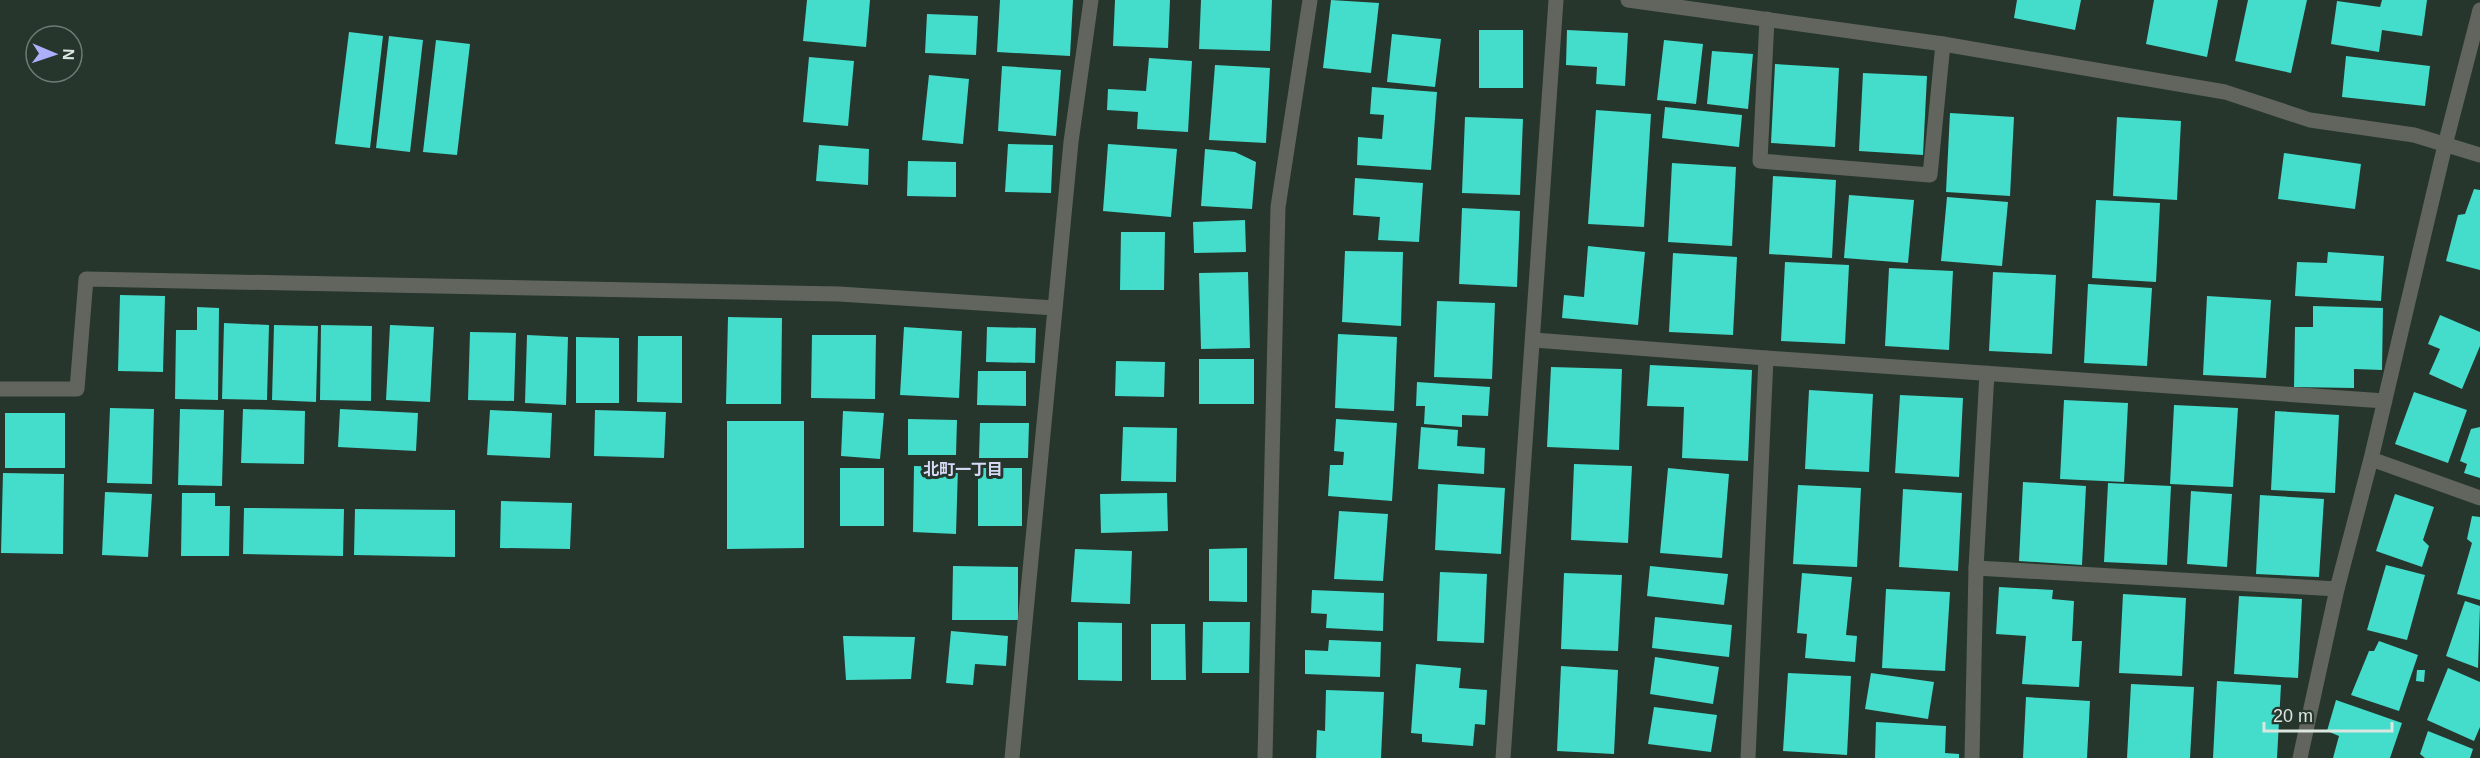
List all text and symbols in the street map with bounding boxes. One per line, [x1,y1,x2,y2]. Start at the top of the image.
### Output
north arrow [24,24,84,84]
text: N [60,48,77,61]
district label: 北町一丁目 [923,461,1003,478]
scale bar [2264,695,2392,733]
text: 20 m [2273,706,2313,726]

